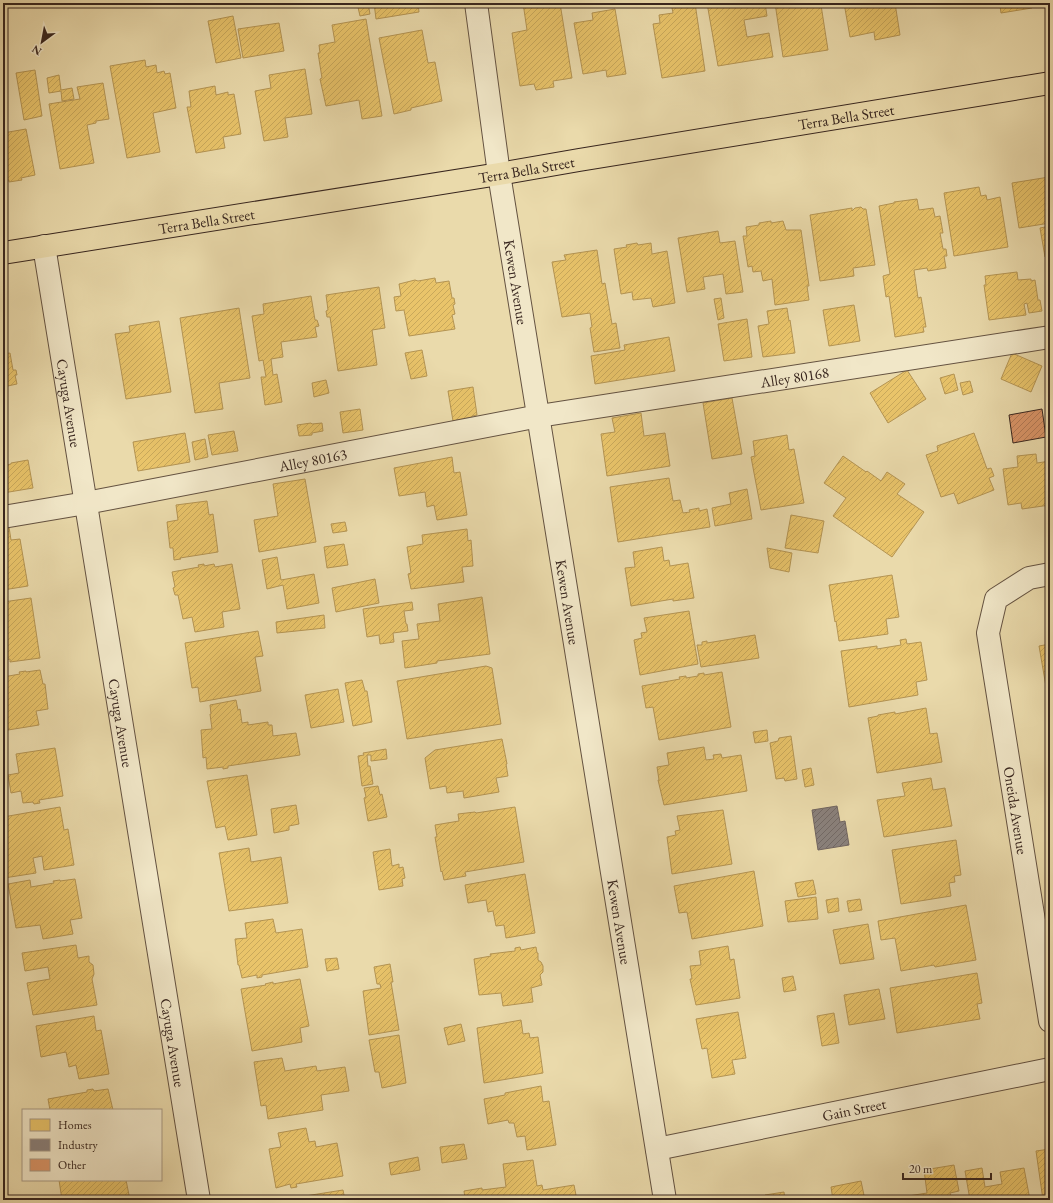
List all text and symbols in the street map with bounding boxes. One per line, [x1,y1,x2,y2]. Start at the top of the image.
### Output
north arrow [22,22,62,62]
text: N [29,42,44,59]
street label: Terra Bella Street [796,99,896,134]
street label: Terra Bella Street [477,151,576,187]
street label: Terra Bella Street [157,204,256,238]
street label: Kewen Avenue [500,238,533,326]
street label: Cayuga Avenue [53,357,86,449]
street label: Alley 80168 [758,362,830,391]
street label: Alley 80163 [276,444,348,475]
street label: Kewen Avenue [552,558,584,646]
street label: Cayuga Avenue [105,677,138,769]
street label: Oneida Avenue [1000,765,1033,856]
street label: Kewen Avenue [604,878,636,966]
street label: Cayuga Avenue [157,997,190,1088]
street label: Gain Street [820,1093,888,1125]
legend [22,1109,162,1181]
text: Homes [58,1117,92,1133]
text: Industry [58,1137,98,1153]
scale bar [903,1155,991,1181]
text: Other [58,1157,86,1173]
text: 20 m [909,1161,933,1177]

